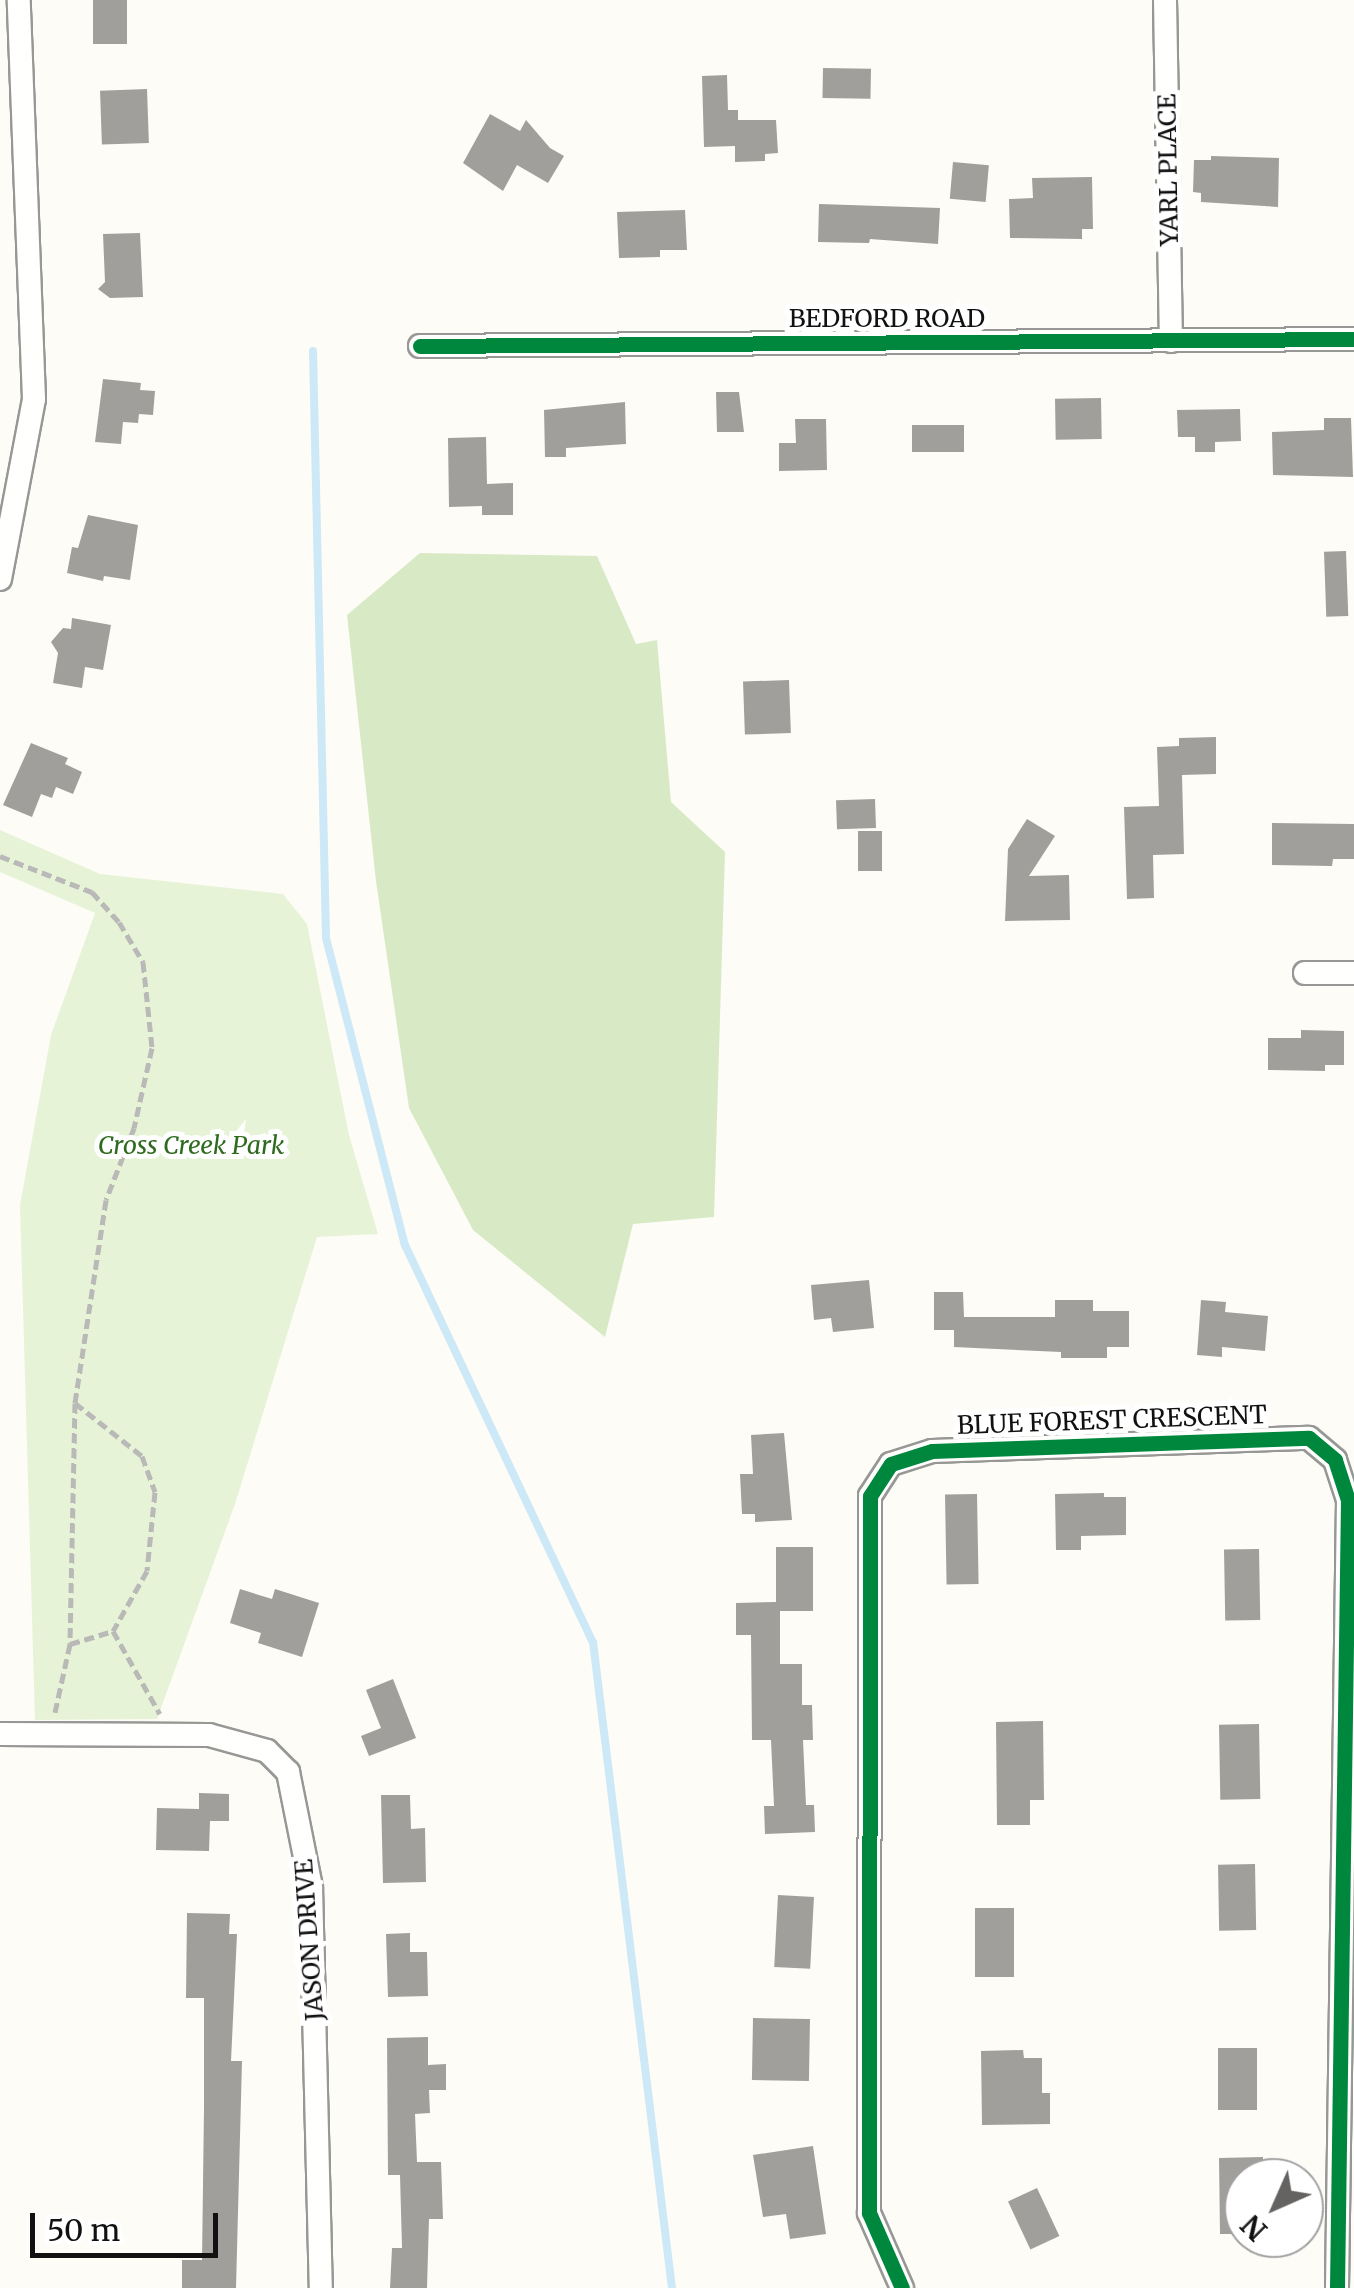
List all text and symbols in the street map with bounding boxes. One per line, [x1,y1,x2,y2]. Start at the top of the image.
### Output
street label: YARL PLACE [1152,94,1184,246]
street label: BEDFORD ROAD [789,303,985,333]
park label: Cross Creek Park [98,1130,284,1160]
street label: BLUE FOREST CRESCENT [957,1400,1267,1440]
street label: JASON DRIVE [288,1858,330,2022]
north arrow [1224,2158,1324,2258]
scale bar [35,2193,222,2255]
text: N [1234,2207,1275,2248]
text: 50 m [47,2211,120,2249]

